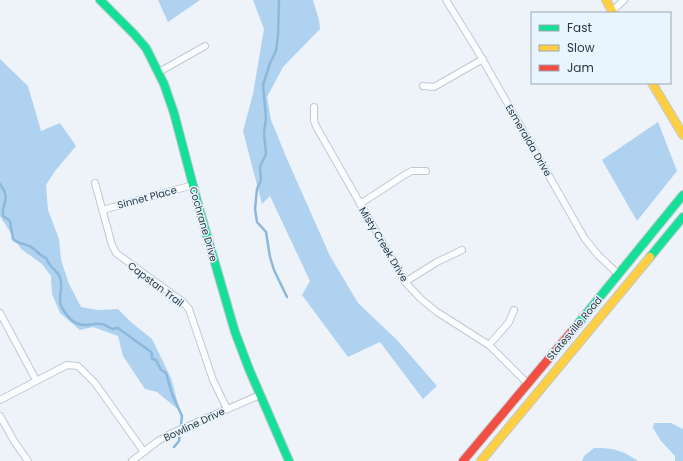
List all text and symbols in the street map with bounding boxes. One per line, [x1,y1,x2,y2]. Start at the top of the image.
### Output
legend [531,12,671,84]
text: Fast [567,19,592,36]
text: Slow [567,39,595,56]
text: Jam [567,59,594,76]
street label: Esmeralda Drive [502,101,555,179]
street label: Sinnet Place [116,182,178,213]
street label: Cochrane Drive [186,185,221,263]
street label: Misty Creek Drive [355,204,412,285]
street label: Capstan Trail [125,258,187,310]
street label: Statesville Road [543,293,606,363]
street label: Bowline Drive [161,404,227,445]

